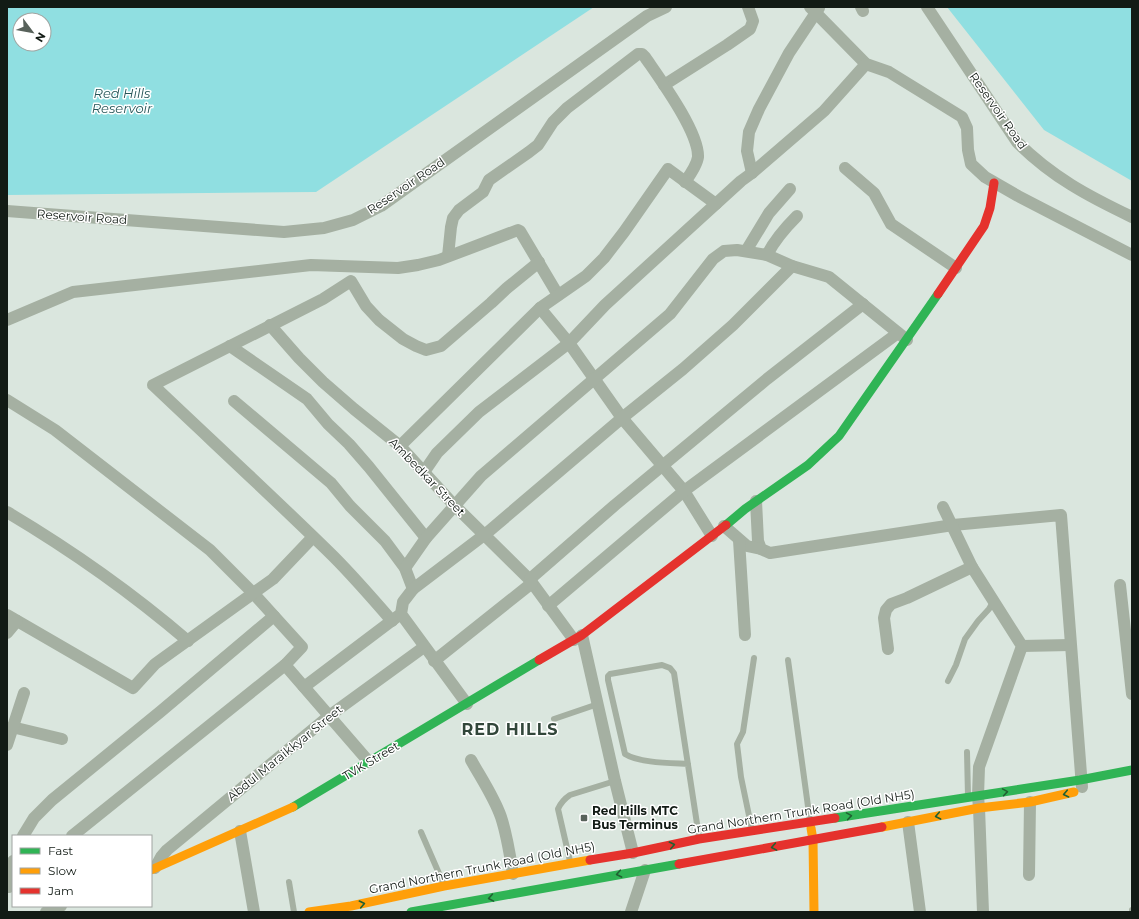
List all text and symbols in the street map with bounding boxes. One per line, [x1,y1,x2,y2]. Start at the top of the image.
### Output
north arrow [12,12,52,52]
text: N [32,30,49,45]
street label: Reservoir Road [966,69,1030,152]
water label: Red Hills Reservoir [92,85,153,116]
street label: Reservoir Road [364,154,447,217]
street label: Reservoir Road [36,206,128,227]
street label: Ambedkar Street [386,434,469,519]
street label: Abdul Maraikkyar Street [224,701,346,804]
district label: RED HILLS [462,720,558,739]
street label: TVK Street [340,738,402,783]
street label: Grand Northern Trunk Road (Old NH5) [686,786,916,837]
one-way arrow [1002,788,1008,797]
one-way arrow [1063,790,1069,798]
place label: Red Hills MTC Bus Terminus [592,803,678,832]
one-way arrow [935,811,941,820]
one-way arrow [846,812,852,821]
marker: Red Hills MTC Bus Terminus [579,813,589,823]
legend [12,835,152,907]
street label: Grand Northern Trunk Road (Old NH5) [368,838,596,897]
one-way arrow [668,841,675,849]
one-way arrow [771,842,777,851]
text: Fast [48,843,73,858]
text: Slow [48,863,77,878]
one-way arrow [615,869,622,878]
text: Jam [47,883,74,898]
one-way arrow [488,893,494,901]
one-way arrow [358,900,365,908]

